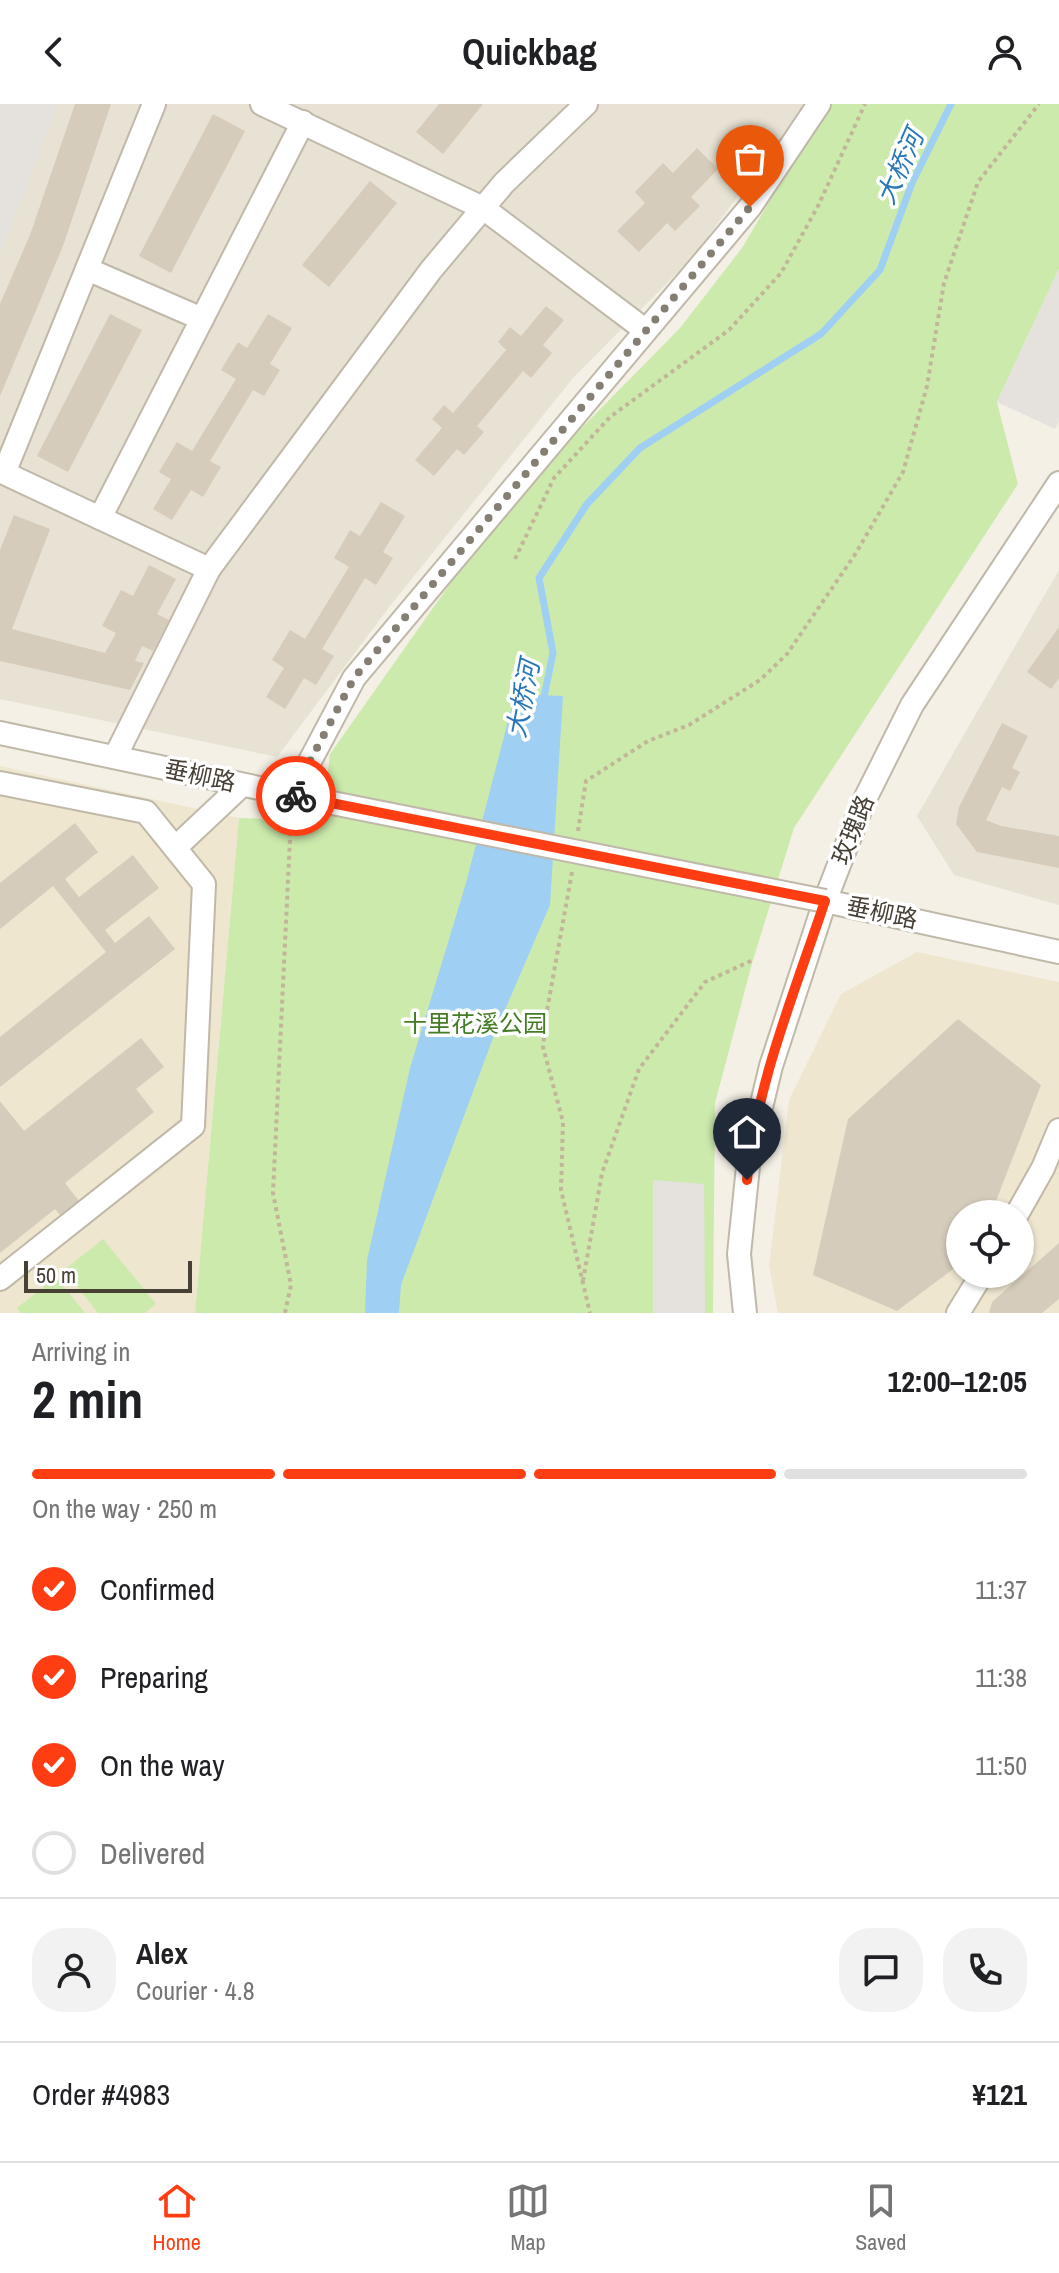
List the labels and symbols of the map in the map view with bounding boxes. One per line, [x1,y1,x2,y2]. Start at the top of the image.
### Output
water label: 大桥河 [868,119,933,210]
pin [716,125,784,207]
water label: 大桥河 [498,652,548,741]
street label: 垂柳路 [162,752,239,798]
courier [256,756,336,836]
street label: 玫瑰路 [824,790,880,869]
street label: 垂柳路 [844,889,921,935]
park label: 十里花溪公园 [403,1007,547,1039]
pin [713,1098,781,1180]
scale bar [24,1257,192,1293]

